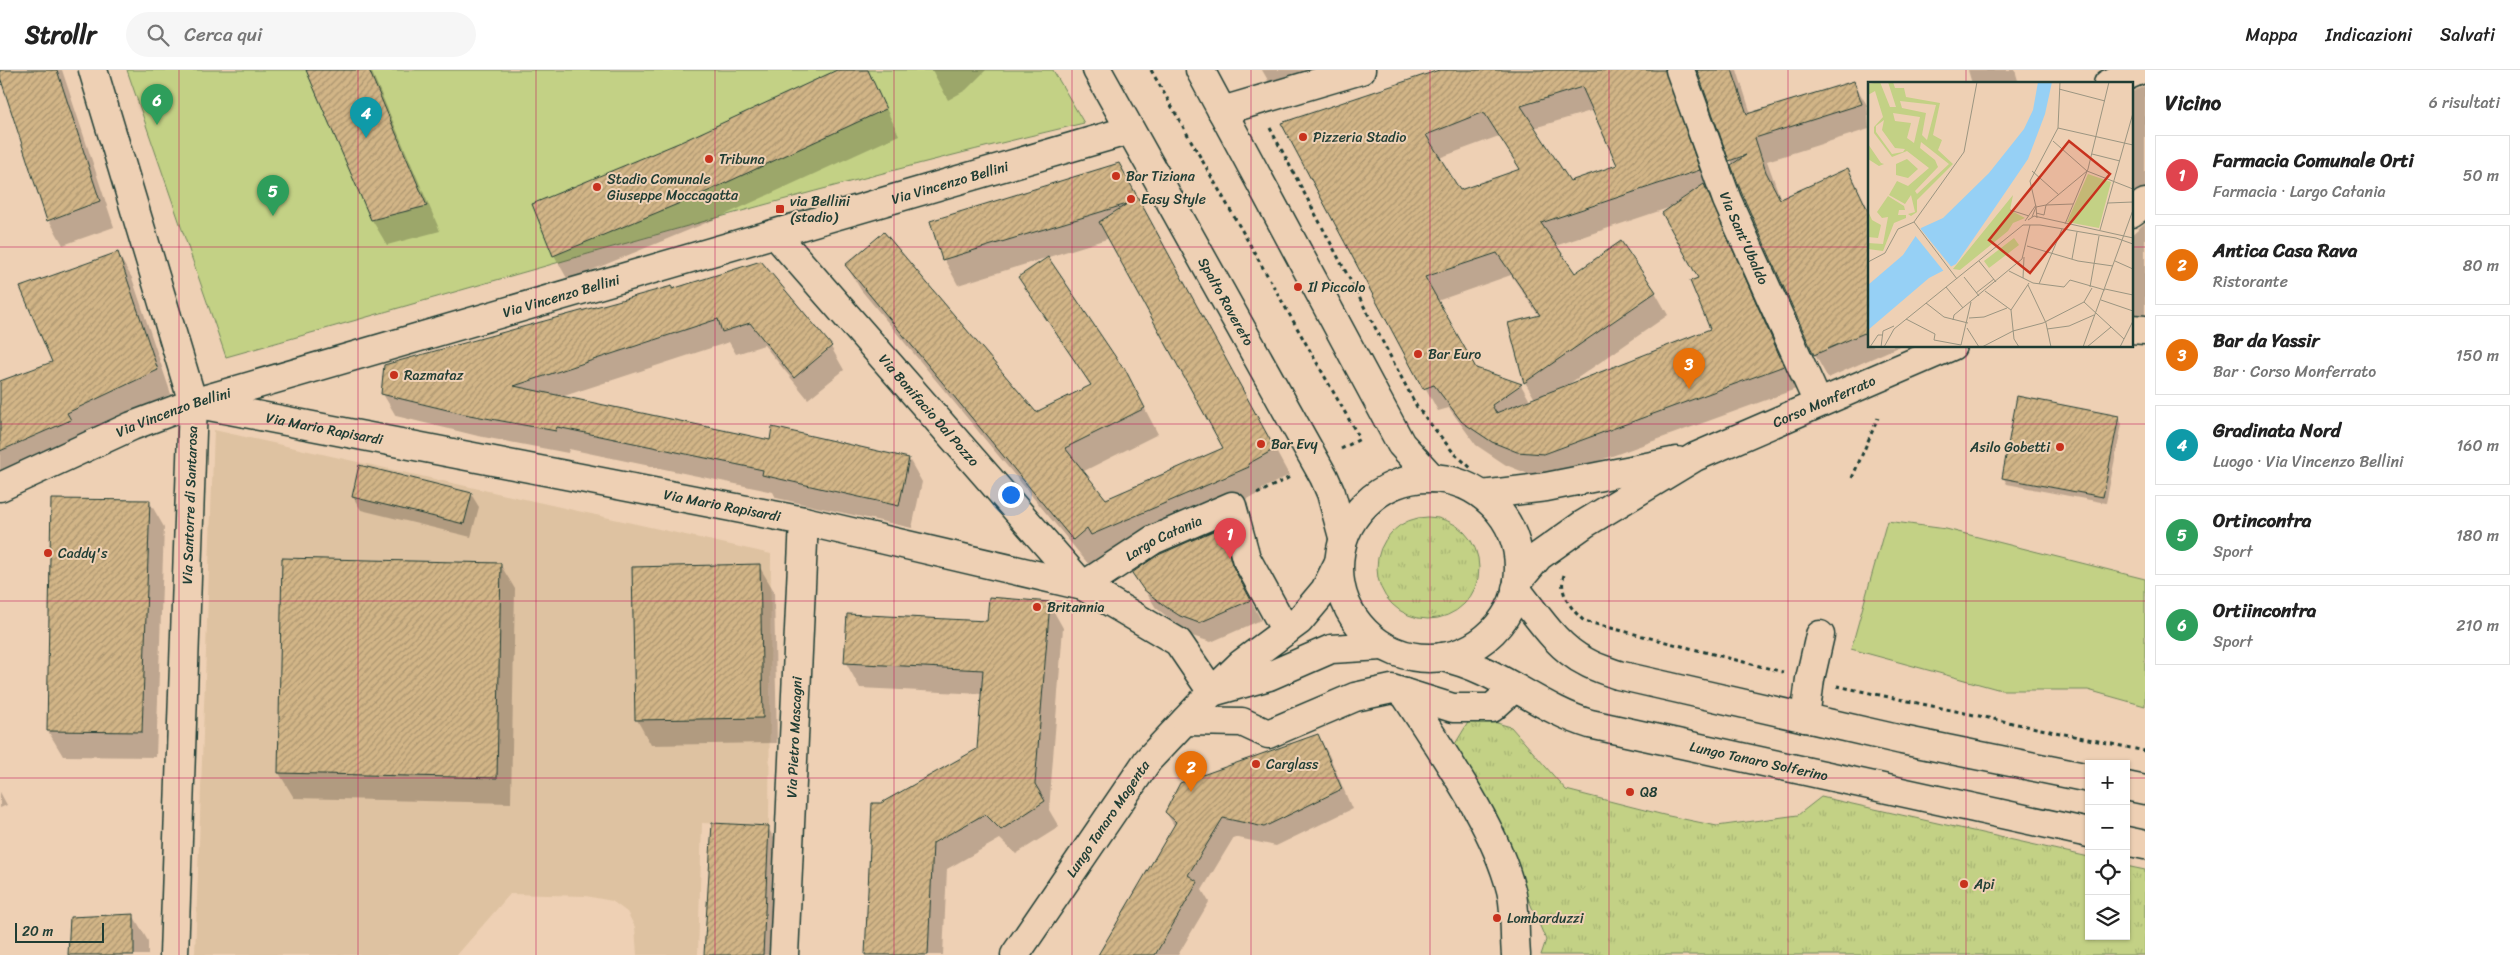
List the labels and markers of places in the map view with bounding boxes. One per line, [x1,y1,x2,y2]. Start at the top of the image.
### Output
pin: 6 [141,84,173,125]
pin: 4 [350,97,382,138]
place label: Pizzeria Stadio [1313,125,1406,150]
marker: Pizzeria Stadio [1297,131,1309,143]
place label: Tribuna [719,147,765,172]
marker: Tribuna [703,153,715,165]
place label: Bar Tiziana [1126,164,1196,189]
place label: Stadio Comunale Giuseppe Moccagatta [607,167,739,208]
marker: Bar Tiziana [1110,170,1122,182]
pin: 5 [257,175,289,216]
marker: Stadio Comunale Giuseppe Moccagatta [591,181,603,193]
place label: Easy Style [1141,187,1206,212]
place label: via Bellini (stadio) [790,189,851,230]
marker: Easy Style [1125,193,1137,205]
marker: via Bellini (stadio) [774,203,786,215]
place label: Il Piccolo [1307,275,1366,300]
marker: Il Piccolo [1292,281,1304,293]
place label: Bar Euro [1428,342,1481,367]
marker: Bar Euro [1412,348,1424,360]
pin: 3 [1673,348,1705,389]
place label: Razmataz [404,363,464,388]
marker: Razmataz [388,369,400,381]
place label: Bar Evy [1271,432,1319,457]
place label: Asilo Gobetti [1969,435,2051,460]
marker: Bar Evy [1255,438,1267,450]
marker: Asilo Gobetti [2054,441,2066,453]
pin: 1 [1214,518,1246,559]
place label: Caddy's [58,541,108,566]
marker: Caddy's [42,547,54,559]
place label: Britannia [1047,595,1105,620]
marker: Britannia [1031,601,1043,613]
pin: 2 [1175,751,1207,792]
place label: Carglass [1266,752,1319,777]
marker: Carglass [1250,758,1262,770]
place label: Q8 [1640,780,1658,805]
marker: Q8 [1624,786,1636,798]
place label: Api [1973,872,1996,897]
marker: Api [1958,878,1970,890]
place label: Lombarduzzi [1507,906,1585,931]
marker: Lombarduzzi [1491,912,1503,924]

